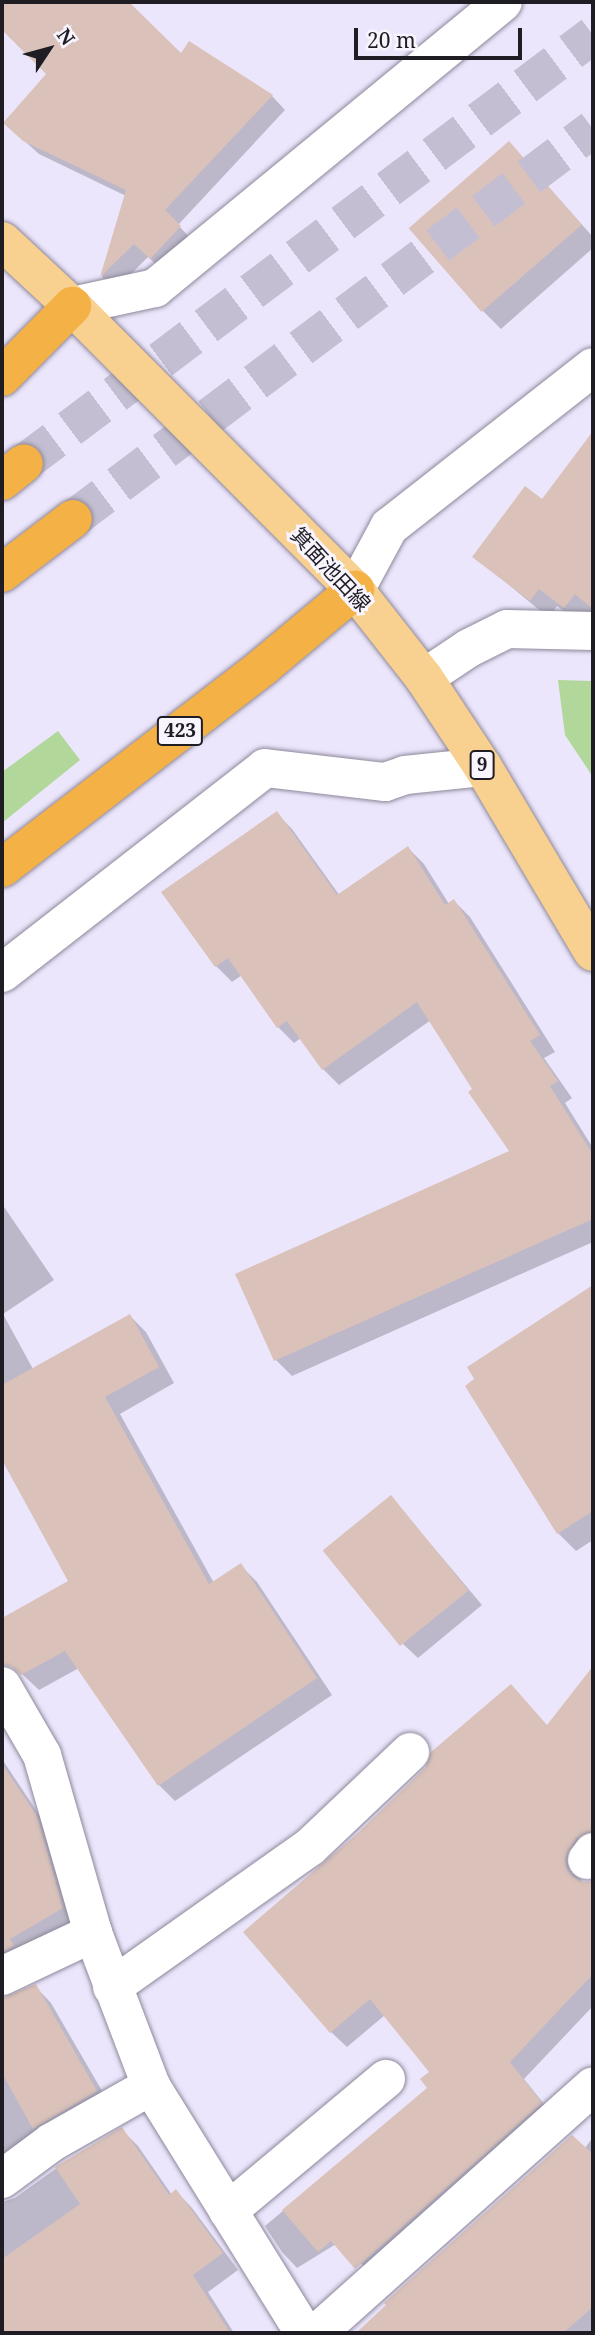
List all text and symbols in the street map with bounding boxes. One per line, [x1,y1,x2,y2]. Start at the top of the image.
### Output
north arrow [14,14,84,84]
scale bar [357,14,525,58]
text: N [51,23,81,50]
text: 20 m [367,26,416,54]
street label: 箕面池田線 [286,522,376,616]
road number: 423 [156,716,204,746]
road number: 9 [468,750,496,780]

